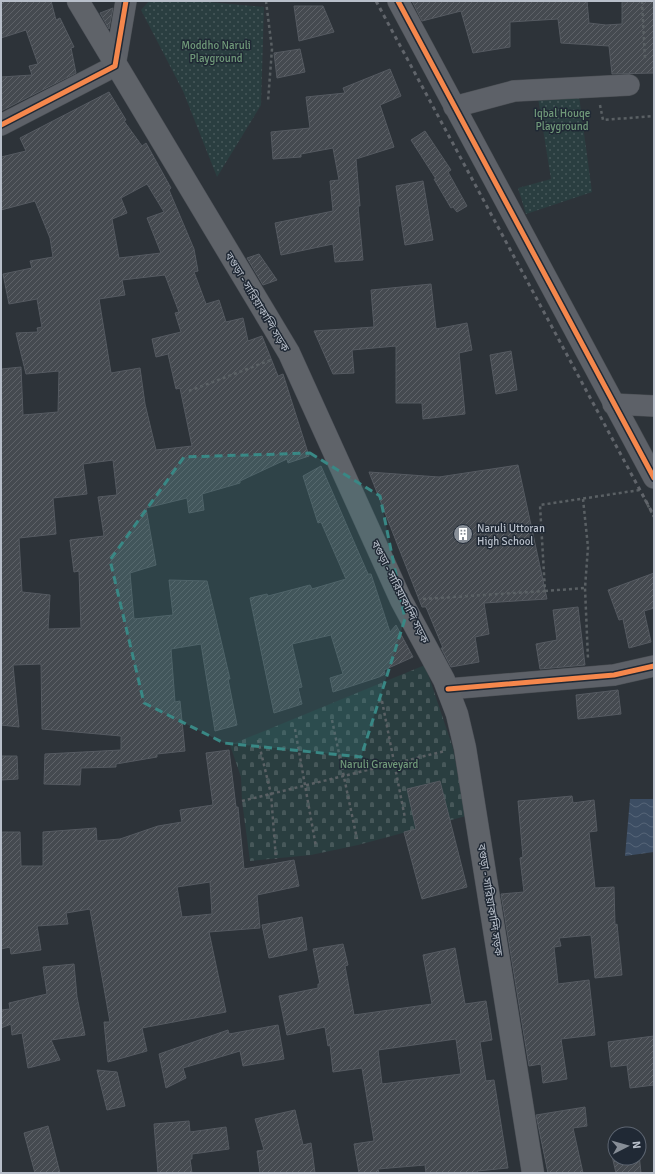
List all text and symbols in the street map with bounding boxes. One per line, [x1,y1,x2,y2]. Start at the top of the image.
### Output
park label: Moddho Naruli Playground [181,39,251,65]
park label: Iqbal Houqe Playground [534,107,590,133]
street label: বগুড়া - সারিয়াকান্দি সড়ক [222,249,292,354]
place label: Naruli Uttoran High School [477,522,545,548]
building icon: Naruli Uttoran High School [452,523,474,545]
street label: বগুড়া - সারিয়াকান্দি সড়ক [368,538,432,646]
park label: Naruli Graveyard [340,758,419,771]
street label: বগুড়া - সারিয়াকান্দি সড়ক [475,842,505,957]
north arrow [607,1126,647,1166]
text: N [630,1141,643,1149]

